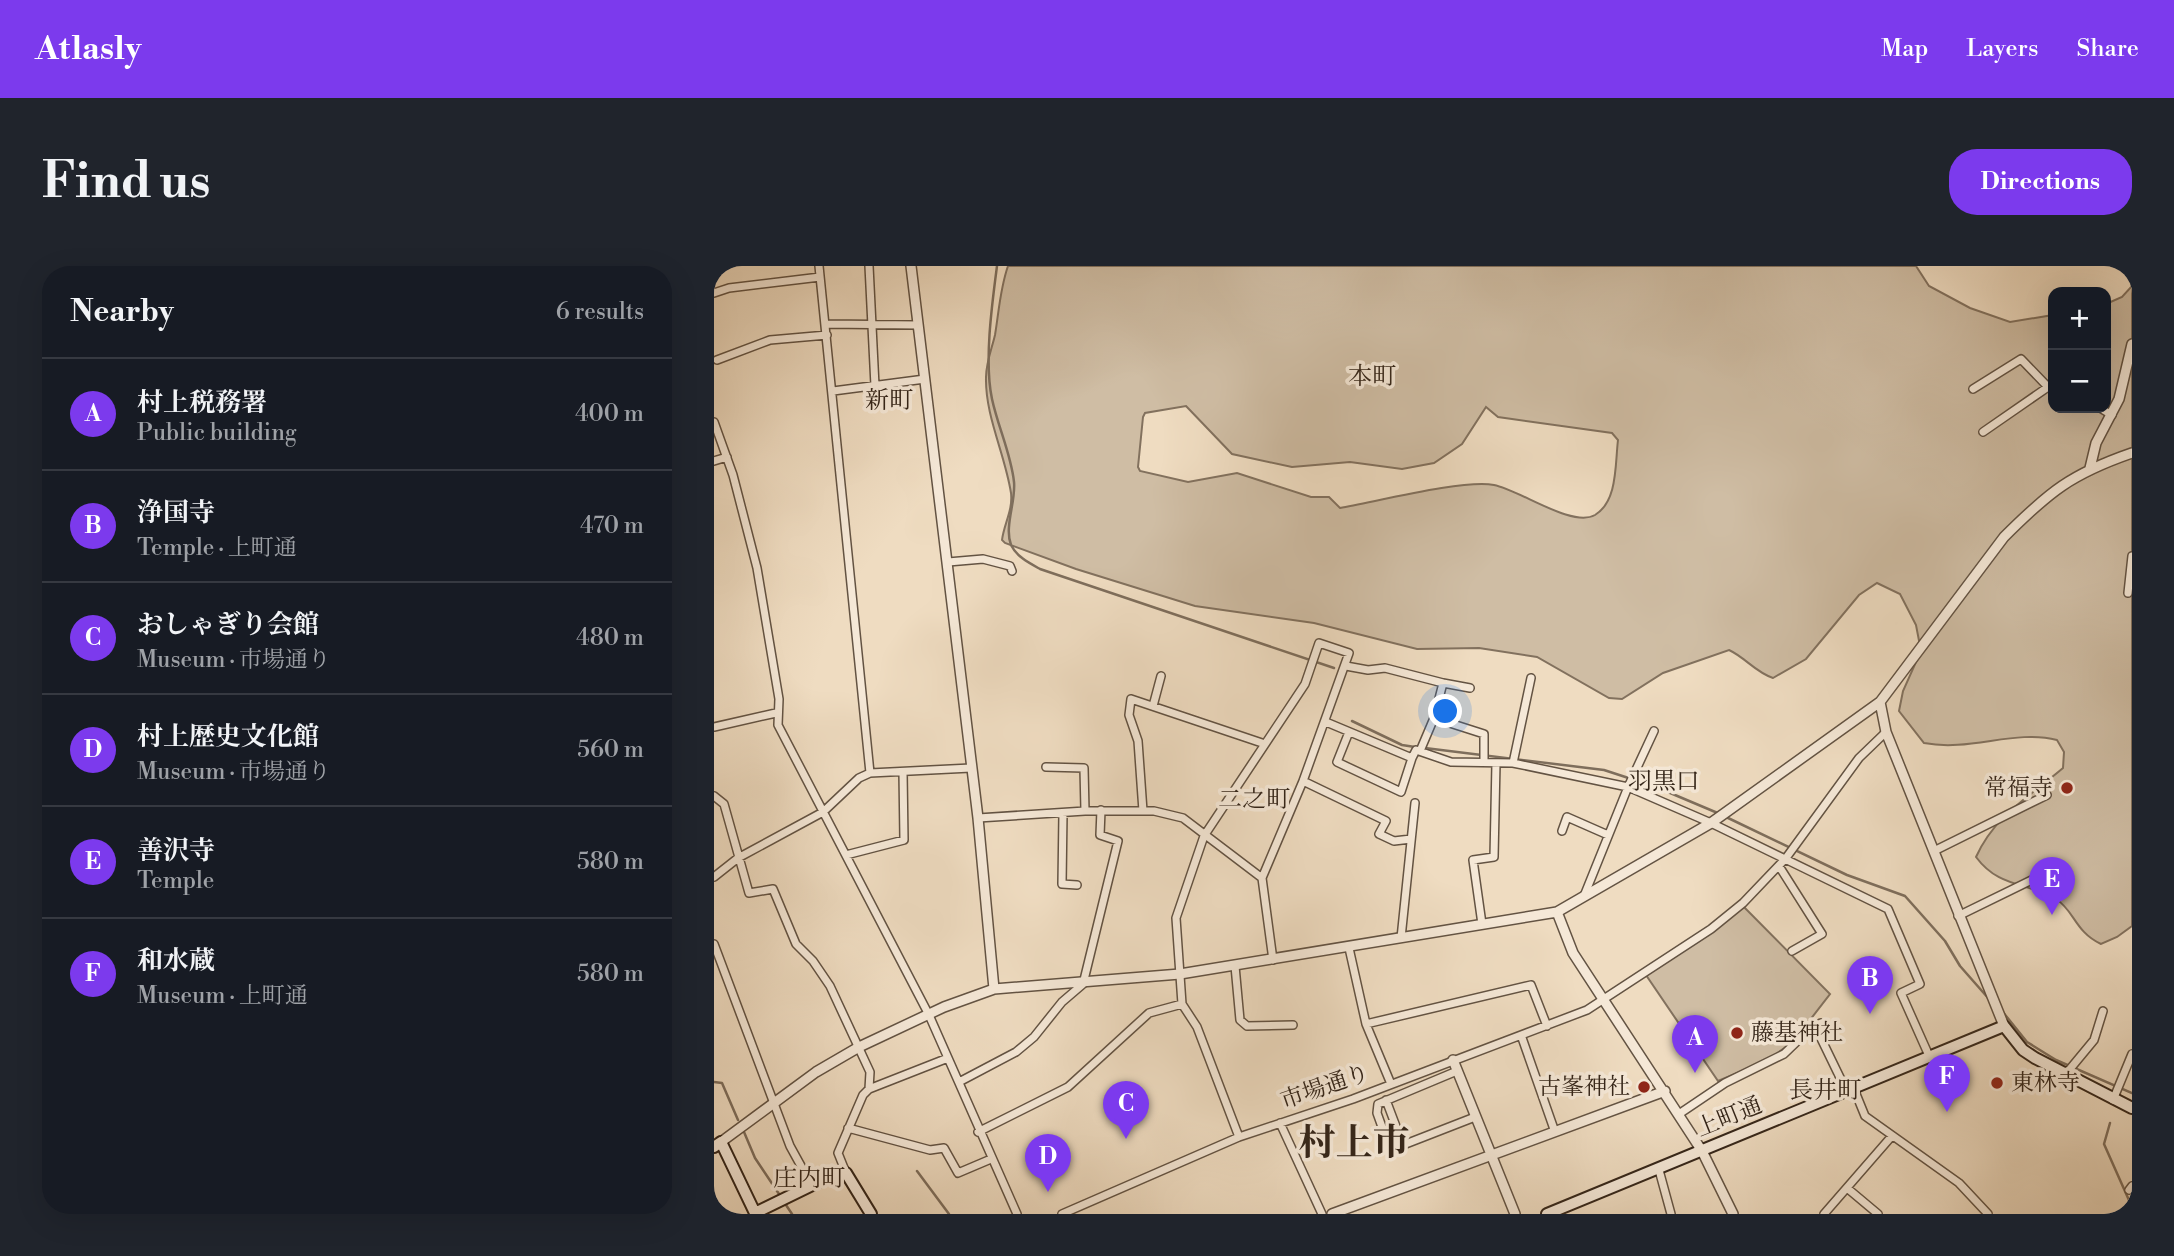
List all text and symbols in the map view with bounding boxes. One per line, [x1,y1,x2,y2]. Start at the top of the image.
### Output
text: Atlasly [35,29,141,70]
text: Map [1881,34,1928,64]
text: Layers [1966,34,2038,64]
text: Share [2076,34,2139,64]
button: Directions [1949,149,2132,215]
text: Find us [42,152,211,213]
map controls [2048,287,2111,413]
button: + [2048,287,2111,350]
text: Nearby [70,293,174,331]
text: 6 results [556,298,644,326]
button: − [2048,350,2111,413]
district label: 本町 [1348,362,1396,392]
district label: 新町 [865,386,913,416]
text: 村上税務署 [137,387,267,419]
text: A [85,400,101,428]
text: 400 m [575,400,644,428]
text: Public building [137,419,297,447]
text: 浄国寺 [137,497,215,529]
text: B [84,512,102,540]
text: 470 m [580,512,644,540]
text: Temple · 上町通 [137,534,297,562]
text: おしゃぎり会館 [137,609,319,641]
text: C [85,624,101,652]
text: 480 m [576,624,644,652]
text: Museum · 市場通り [137,646,331,674]
your location [1428,694,1462,728]
text: 村上歴史文化館 [137,721,319,753]
text: D [84,736,102,764]
text: 560 m [577,736,644,764]
text: Museum · 市場通り [137,758,331,786]
district label: 羽黒口 [1628,767,1700,797]
place label: 常福寺 [1984,774,2053,802]
marker: 常福寺 [2059,780,2075,796]
district label: 二之町 [1218,785,1290,815]
text: 善沢寺 [137,835,215,867]
text: E [85,848,101,876]
text: 580 m [577,848,644,876]
pin: E [2029,857,2075,915]
text: Temple [137,867,215,895]
text: 和水蔵 [137,945,215,977]
pin: B [1847,956,1893,1014]
text: F [85,960,101,988]
text: 580 m [577,960,644,988]
text: Museum · 上町通 [137,982,308,1010]
pin: A [1672,1015,1718,1073]
place label: 藤基神社 [1751,1019,1843,1047]
marker: 藤基神社 [1729,1025,1745,1041]
pin: F [1924,1054,1970,1112]
street label: 市場通り [1277,1059,1373,1115]
place label: 東林寺 [2011,1069,2080,1097]
place label: 古峯神社 [1538,1073,1630,1101]
marker: 東林寺 [1989,1075,2005,1091]
district label: 長井町 [1789,1076,1861,1106]
marker: 古峯神社 [1636,1079,1652,1095]
pin: C [1103,1081,1149,1139]
street label: 上町通 [1692,1091,1766,1143]
district label: 村上市 [1299,1121,1410,1167]
pin: D [1025,1134,1071,1192]
district label: 庄内町 [773,1164,845,1194]

